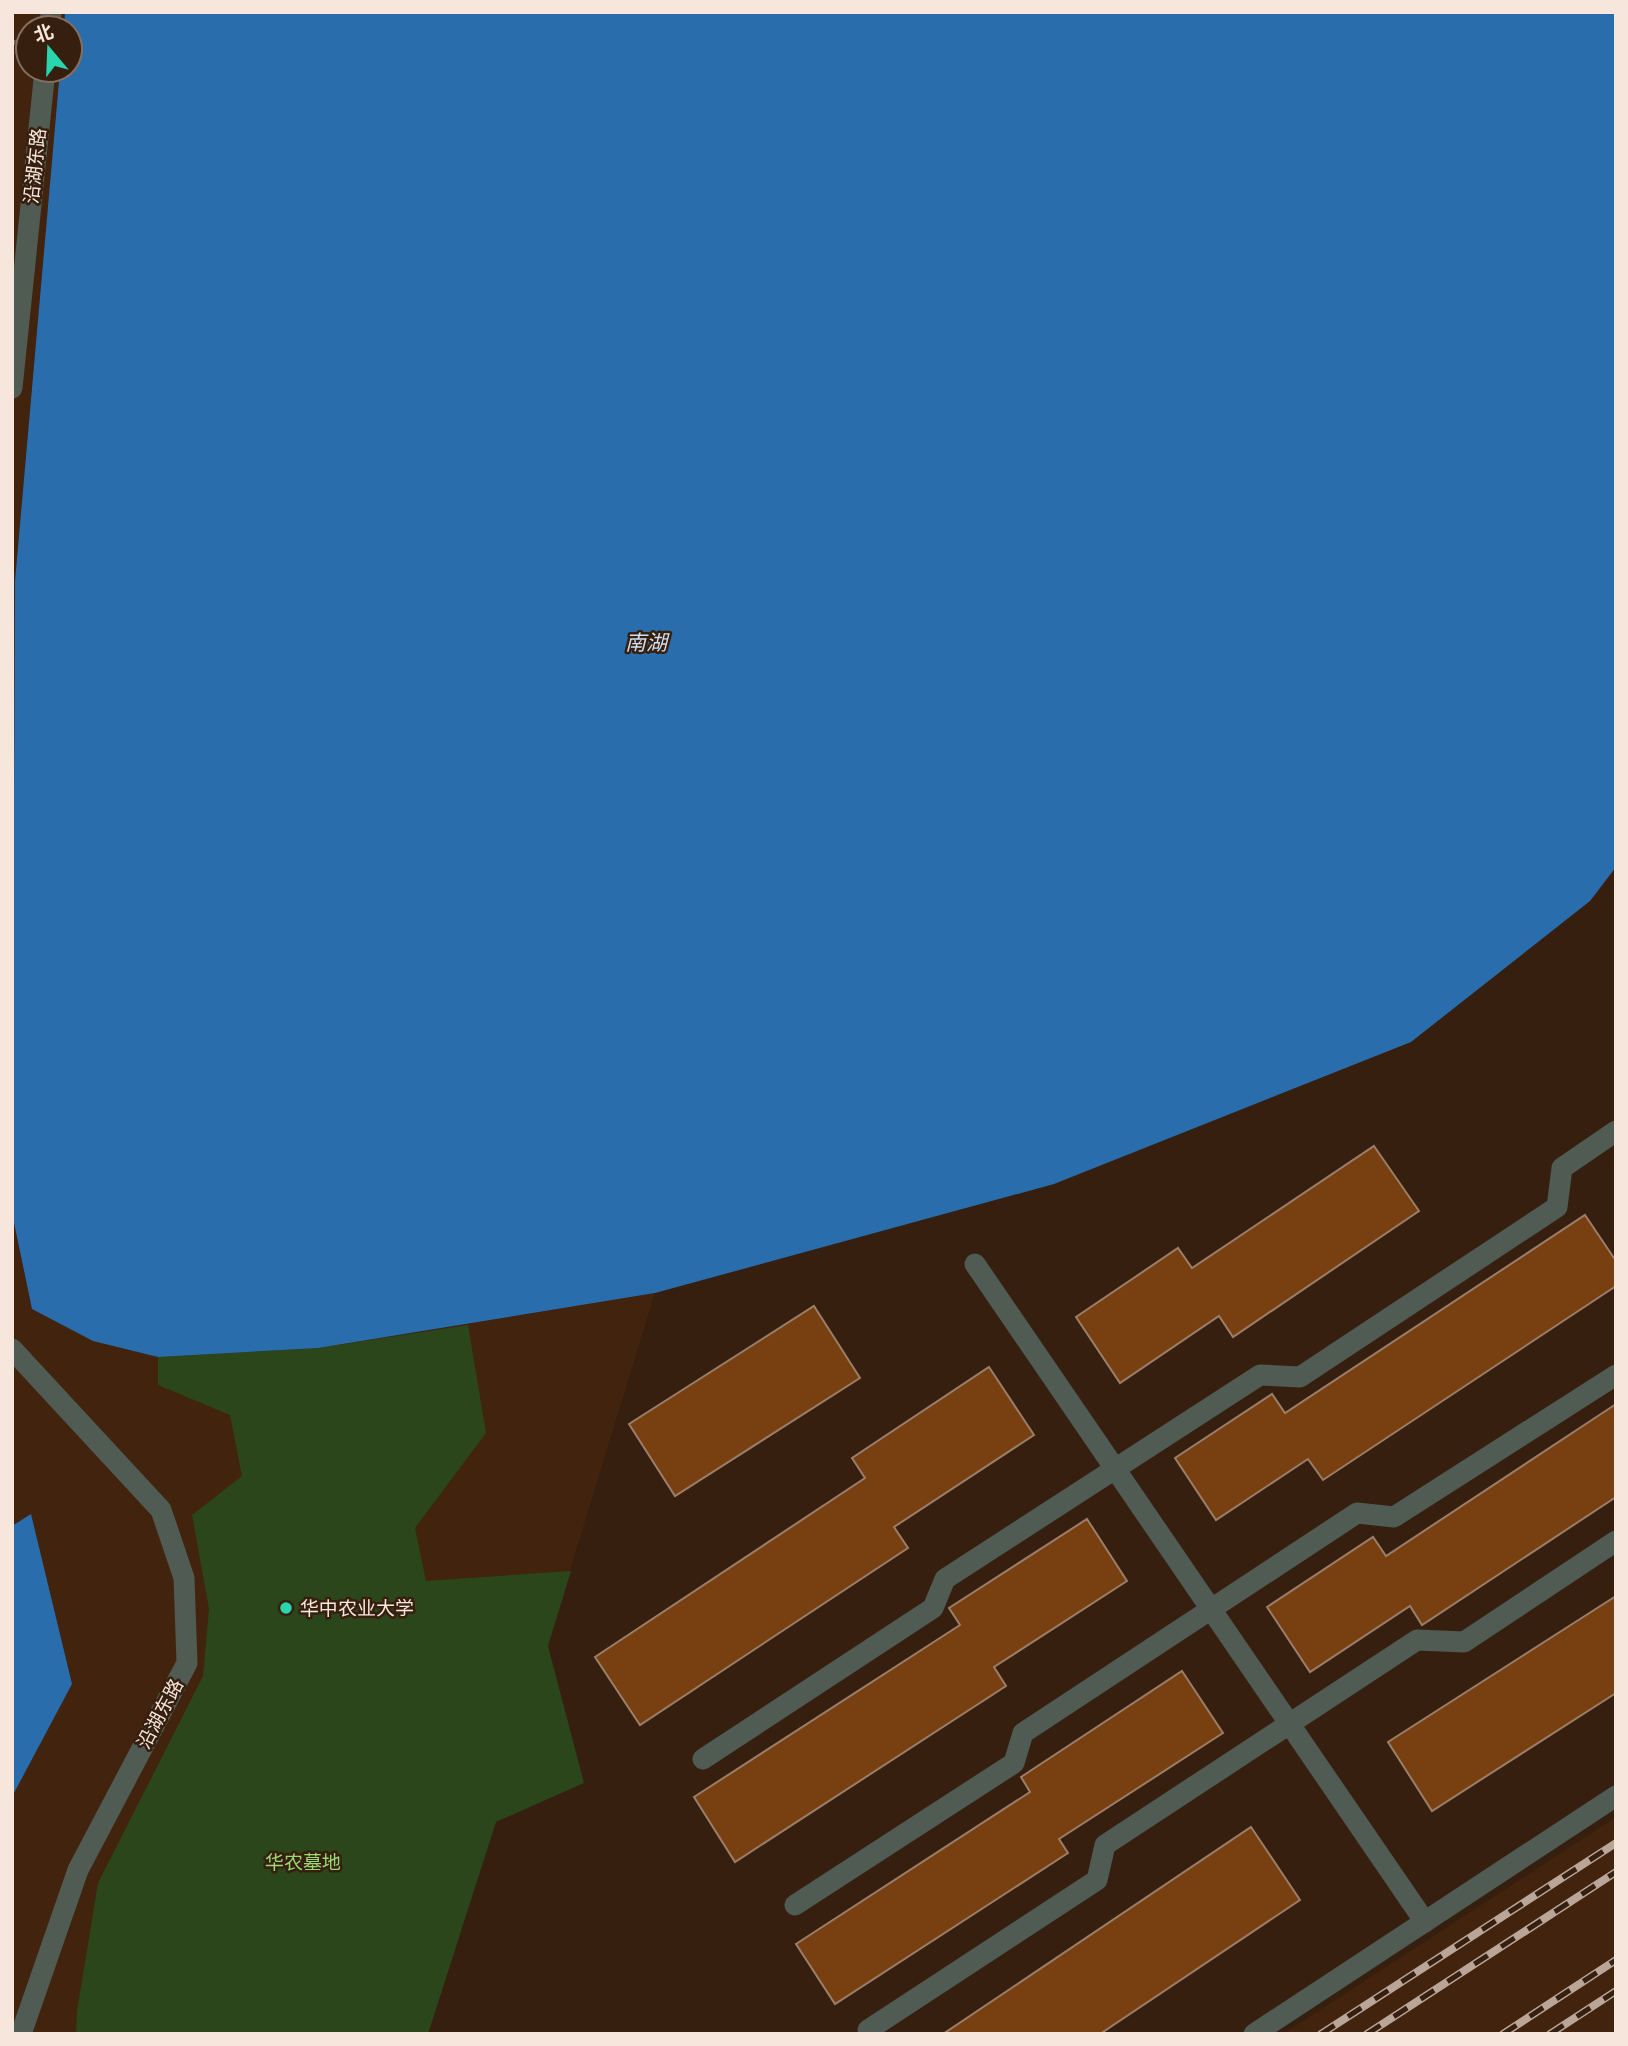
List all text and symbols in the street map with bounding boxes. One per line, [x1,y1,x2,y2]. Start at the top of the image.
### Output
north arrow [14,14,84,84]
text: 北 [31,19,56,47]
street label: 沿湖东路 [20,127,50,205]
water label: 南湖 [625,630,670,655]
place label: 华中农业大学 [300,1597,414,1620]
marker: 华中农业大学 [278,1600,294,1616]
street label: 沿湖东路 [132,1675,188,1753]
park label: 华农墓地 [265,1851,341,1874]

